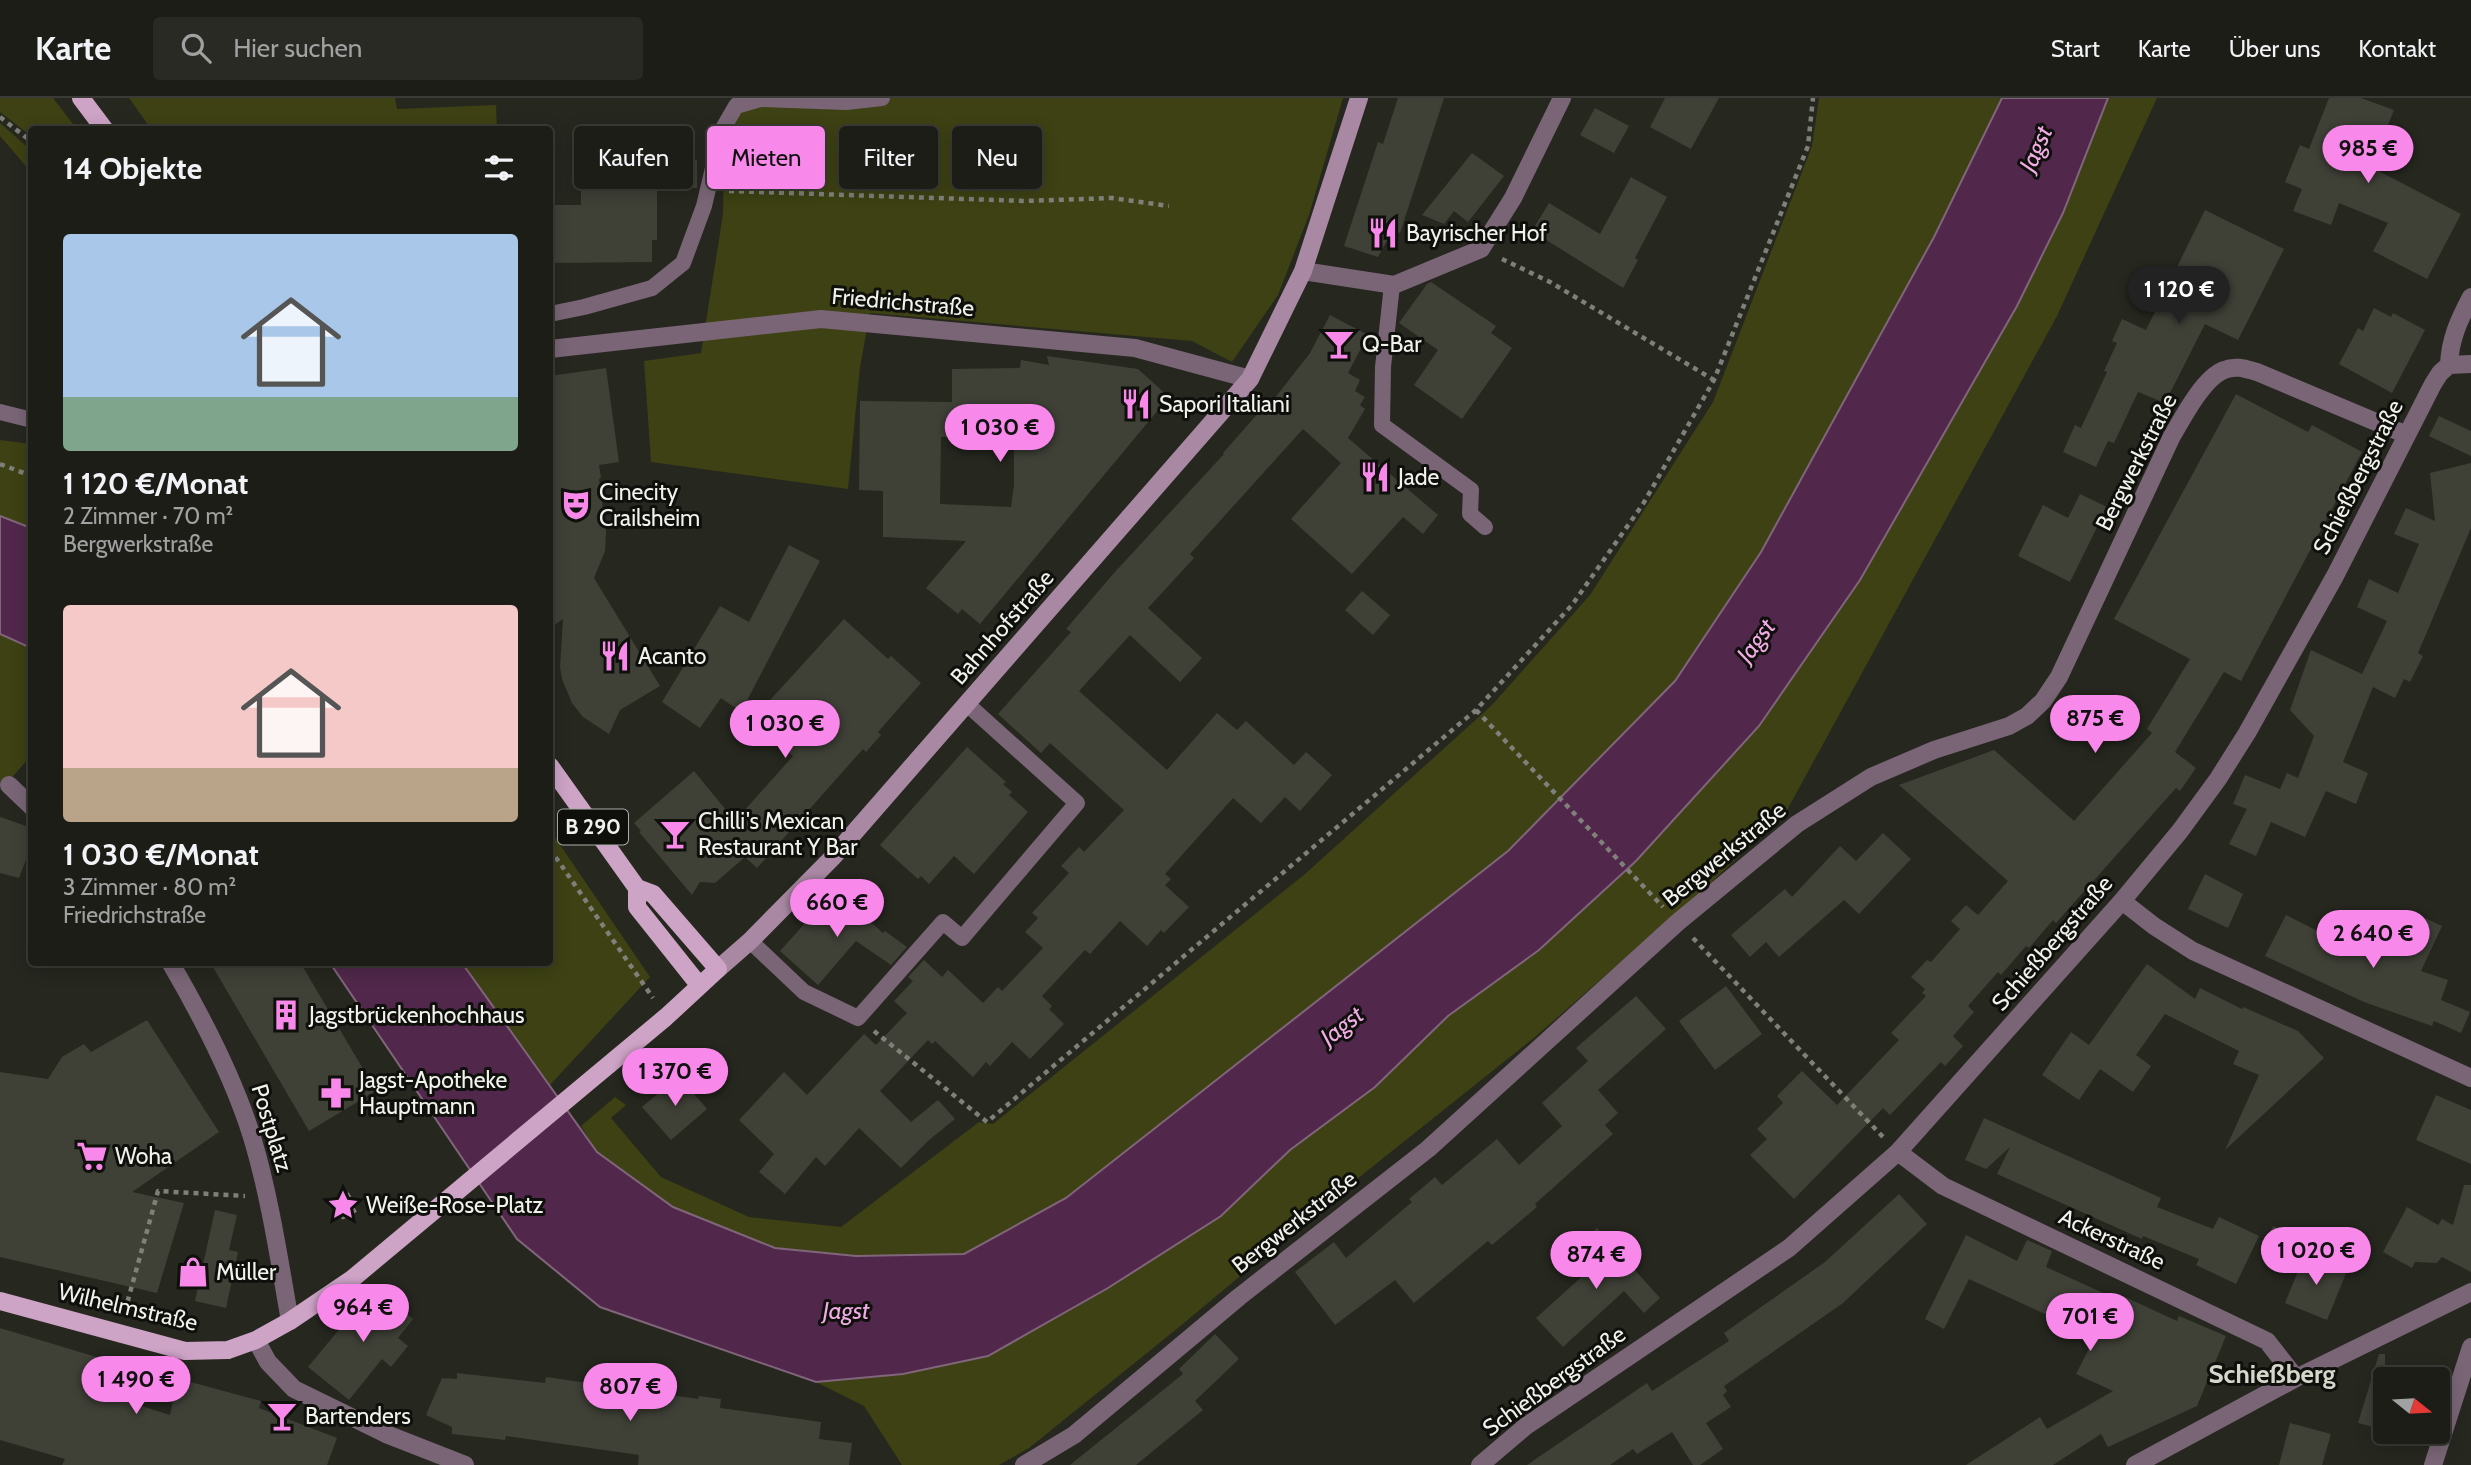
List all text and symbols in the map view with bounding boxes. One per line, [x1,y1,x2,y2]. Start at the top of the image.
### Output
search box [153,17,643,80]
text: Karte [35,28,111,68]
icon: search [177,29,215,67]
text: Hier suchen [233,32,362,64]
text: Start [2051,34,2100,63]
text: Karte [2138,34,2191,63]
text: Über uns [2229,34,2320,63]
text: Kontakt [2358,34,2436,63]
water label: Jagst [2012,121,2059,178]
chip: Kaufen [574,126,693,189]
chip: Mieten [707,126,825,189]
chip: Filter [839,126,938,189]
chip: Neu [952,126,1042,189]
pin: 985 € [2319,126,2417,185]
text: 985 € [2338,134,2398,162]
icon: filters [480,149,518,187]
text: 14 Objekte [63,150,202,187]
restaurant icon: Bayrischer Hof [1366,216,1400,250]
place label: Bayrischer Hof [1406,219,1547,247]
pin: 1 120 € [2114,266,2244,326]
text: 1 120 € [2144,275,2214,303]
icon: home [228,279,354,405]
street label: Friedrichstraße [831,282,976,322]
bar icon: Q-Bar [1322,327,1356,361]
place label: Q-Bar [1362,330,1422,358]
restaurant icon: Sapori Italiani [1119,387,1153,421]
street label: Bergwerkstraße [2089,388,2183,535]
place label: Sapori Italiani [1159,390,1290,418]
street label: Schießbergstraße [2307,395,2409,559]
pin: 1 030 € [935,404,1065,464]
text: 1 030 € [961,413,1039,441]
restaurant icon: Jade [1358,460,1392,494]
place label: Jade [1397,463,1439,491]
text: 1 120 €/Monat [63,465,248,502]
place label: Cinecity Crailsheim [599,478,700,532]
theatre icon: Cinecity Crailsheim [559,488,593,522]
text: 2 Zimmer · 70 m² [63,502,233,530]
text: Bergwerkstraße [63,530,213,558]
street label: Bahnhofstraße [945,564,1060,690]
water label: Jagst [1729,613,1781,670]
restaurant icon: Acanto [598,639,632,673]
place label: Acanto [638,642,706,670]
icon: home [228,650,354,776]
pin: 875 € [2046,696,2144,755]
pin: 1 030 € [720,700,850,760]
text: 875 € [2066,704,2124,732]
text: 1 030 € [746,709,824,737]
street label: Bergwerkstraße [1657,796,1791,912]
place label: Chilli's Mexican Restaurant Y Bar [698,807,858,861]
road number: B 290 [558,810,628,844]
bar icon: Chilli's Mexican Restaurant Y Bar [658,817,692,851]
text: 1 030 €/Monat [63,836,259,873]
street label: Schießbergstraße [1986,870,2118,1016]
text: 3 Zimmer · 80 m² [63,873,236,901]
pin: 660 € [788,880,886,939]
text: 660 € [806,888,868,916]
text: Friedrichstraße [63,901,206,929]
pin: 2 640 € [2308,910,2438,970]
text: 2 640 € [2333,919,2413,947]
building icon: Jagstbrückenhochhaus [269,998,303,1032]
water label: Jagst [1313,999,1370,1053]
place label: Jagstbrückenhochhaus [308,1001,524,1029]
pin: 1 370 € [610,1048,740,1108]
text: 1 370 € [638,1057,712,1085]
place label: Jagst-Apotheke Hauptmann [358,1066,507,1120]
pharmacy icon: Jagst-Apotheke Hauptmann [319,1076,353,1110]
street label: Postplatz [245,1081,299,1175]
supermarket icon: Woha [75,1139,109,1173]
place label: Woha [115,1142,172,1170]
street label: Bergwerkstraße [1226,1165,1362,1279]
place icon: Weiße-Rose-Platz [326,1188,360,1222]
place label: Weiße-Rose-Platz [366,1191,543,1219]
street label: Ackerstraße [2055,1202,2170,1276]
pin: 1 020 € [2251,1228,2381,1287]
pin: 874 € [1547,1232,1645,1291]
text: 1 020 € [2277,1236,2355,1264]
text: 874 € [1566,1240,1626,1268]
shop icon: Müller [176,1255,210,1289]
place label: Müller [216,1258,277,1286]
street label: Wilhelmstraße [56,1277,201,1337]
pin: 964 € [314,1284,412,1344]
text: 964 € [333,1293,393,1321]
pin: 701 € [2041,1294,2139,1353]
water label: Jagst [821,1296,870,1325]
text: 701 € [2062,1302,2118,1330]
street label: Schießbergstraße [1477,1320,1631,1442]
pin: 1 490 € [71,1356,201,1416]
district label: Schießberg [2209,1358,2335,1390]
pin: 807 € [581,1364,679,1423]
text: 1 490 € [97,1365,175,1393]
north arrow [2373,1367,2450,1444]
map controls [2373,1367,2450,1444]
text: 807 € [599,1372,661,1400]
bar icon: Bartenders [265,1399,299,1433]
place label: Bartenders [305,1402,411,1430]

